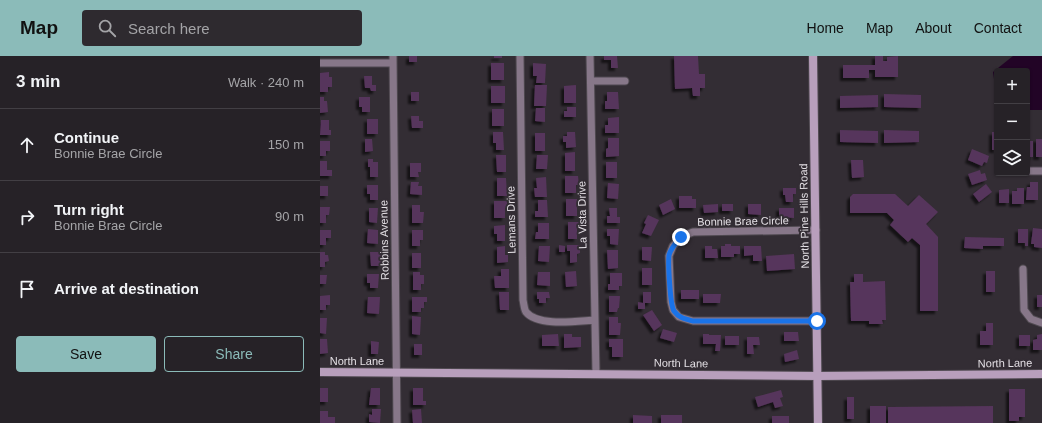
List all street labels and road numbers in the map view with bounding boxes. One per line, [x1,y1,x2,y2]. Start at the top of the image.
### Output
street label: North Pine Hills Road [797,163,811,269]
street label: La Vista Drive [575,181,589,249]
street label: Lemans Drive [504,186,518,254]
street label: Robbins Avenue [377,200,391,280]
street label: Bonnie Brae Circle [697,214,789,228]
street label: North Lane [330,355,384,367]
street label: North Lane [654,357,708,369]
street label: North Lane [978,357,1032,369]

